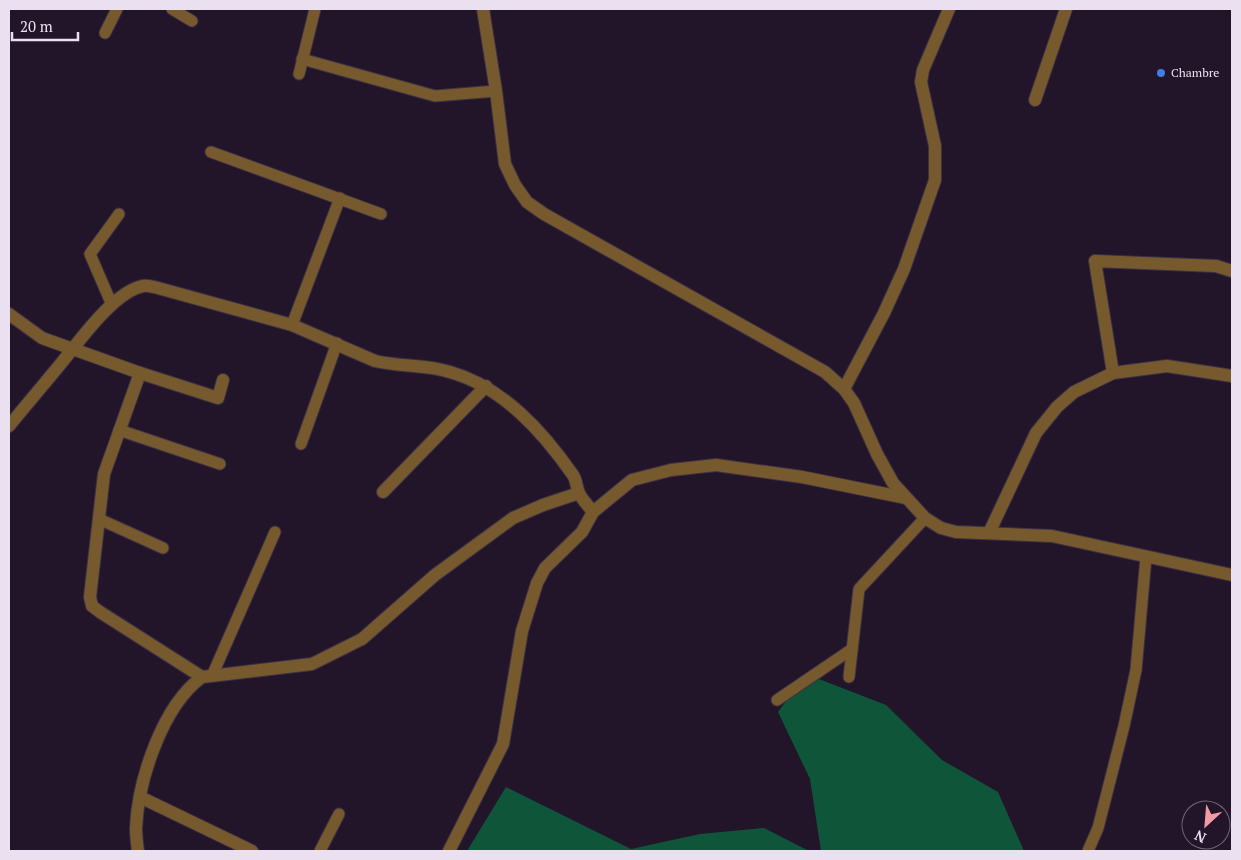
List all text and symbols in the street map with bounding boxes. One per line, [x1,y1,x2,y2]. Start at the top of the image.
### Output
scale bar [12,10,79,42]
text: 20 m [20,16,53,36]
place label: Chambre [1171,65,1219,80]
marker: Chambre [1155,67,1167,79]
north arrow [1181,800,1231,850]
text: N [1191,826,1209,848]

